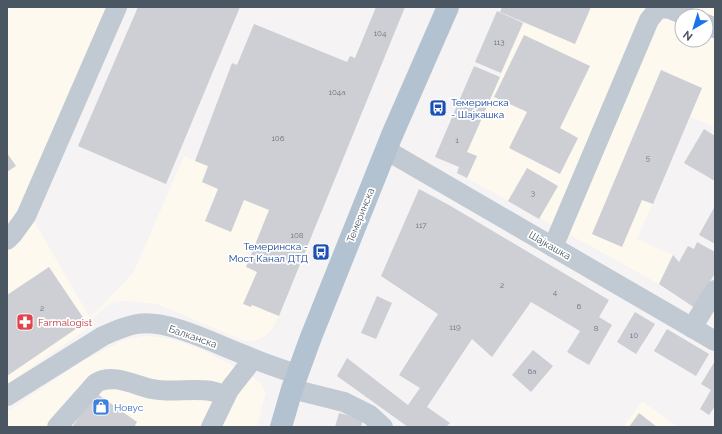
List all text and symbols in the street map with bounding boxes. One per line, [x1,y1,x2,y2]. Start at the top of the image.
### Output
north arrow [674,8,714,48]
house number: 104 [374,28,387,38]
text: N [681,28,695,43]
house number: 113 [493,37,505,47]
house number: 104a [328,87,346,97]
place label: Темеринска - Шајкашка [451,97,509,120]
bus stop icon: Темеринска - Шајкашка [428,98,448,118]
house number: 106 [271,133,285,143]
house number: 1 [455,135,459,145]
house number: 5 [646,153,651,163]
street label: Темеринска [345,186,376,244]
house number: 3 [531,188,535,198]
house number: 117 [415,220,427,230]
street label: Шајкашка [527,229,573,262]
house number: 108 [290,230,304,240]
place label: Темеринска - Мост Канал ДТД [229,241,309,264]
bus stop icon: Темеринска - Мост Канал ДТД [311,242,331,262]
house number: 2 [500,280,504,290]
house number: 4 [553,287,558,297]
house number: 6 [577,301,582,311]
house number: 2 [40,303,44,313]
pharmacy icon: Farmalogist [15,312,35,332]
place label: Farmalogist [38,317,93,328]
house number: 119 [449,322,461,332]
street label: Балканска [167,323,218,350]
house number: 8 [594,323,599,333]
house number: 10 [630,330,638,340]
house number: 6a [527,366,537,376]
shop icon: Новус [91,397,111,417]
place label: Новус [114,402,144,413]

